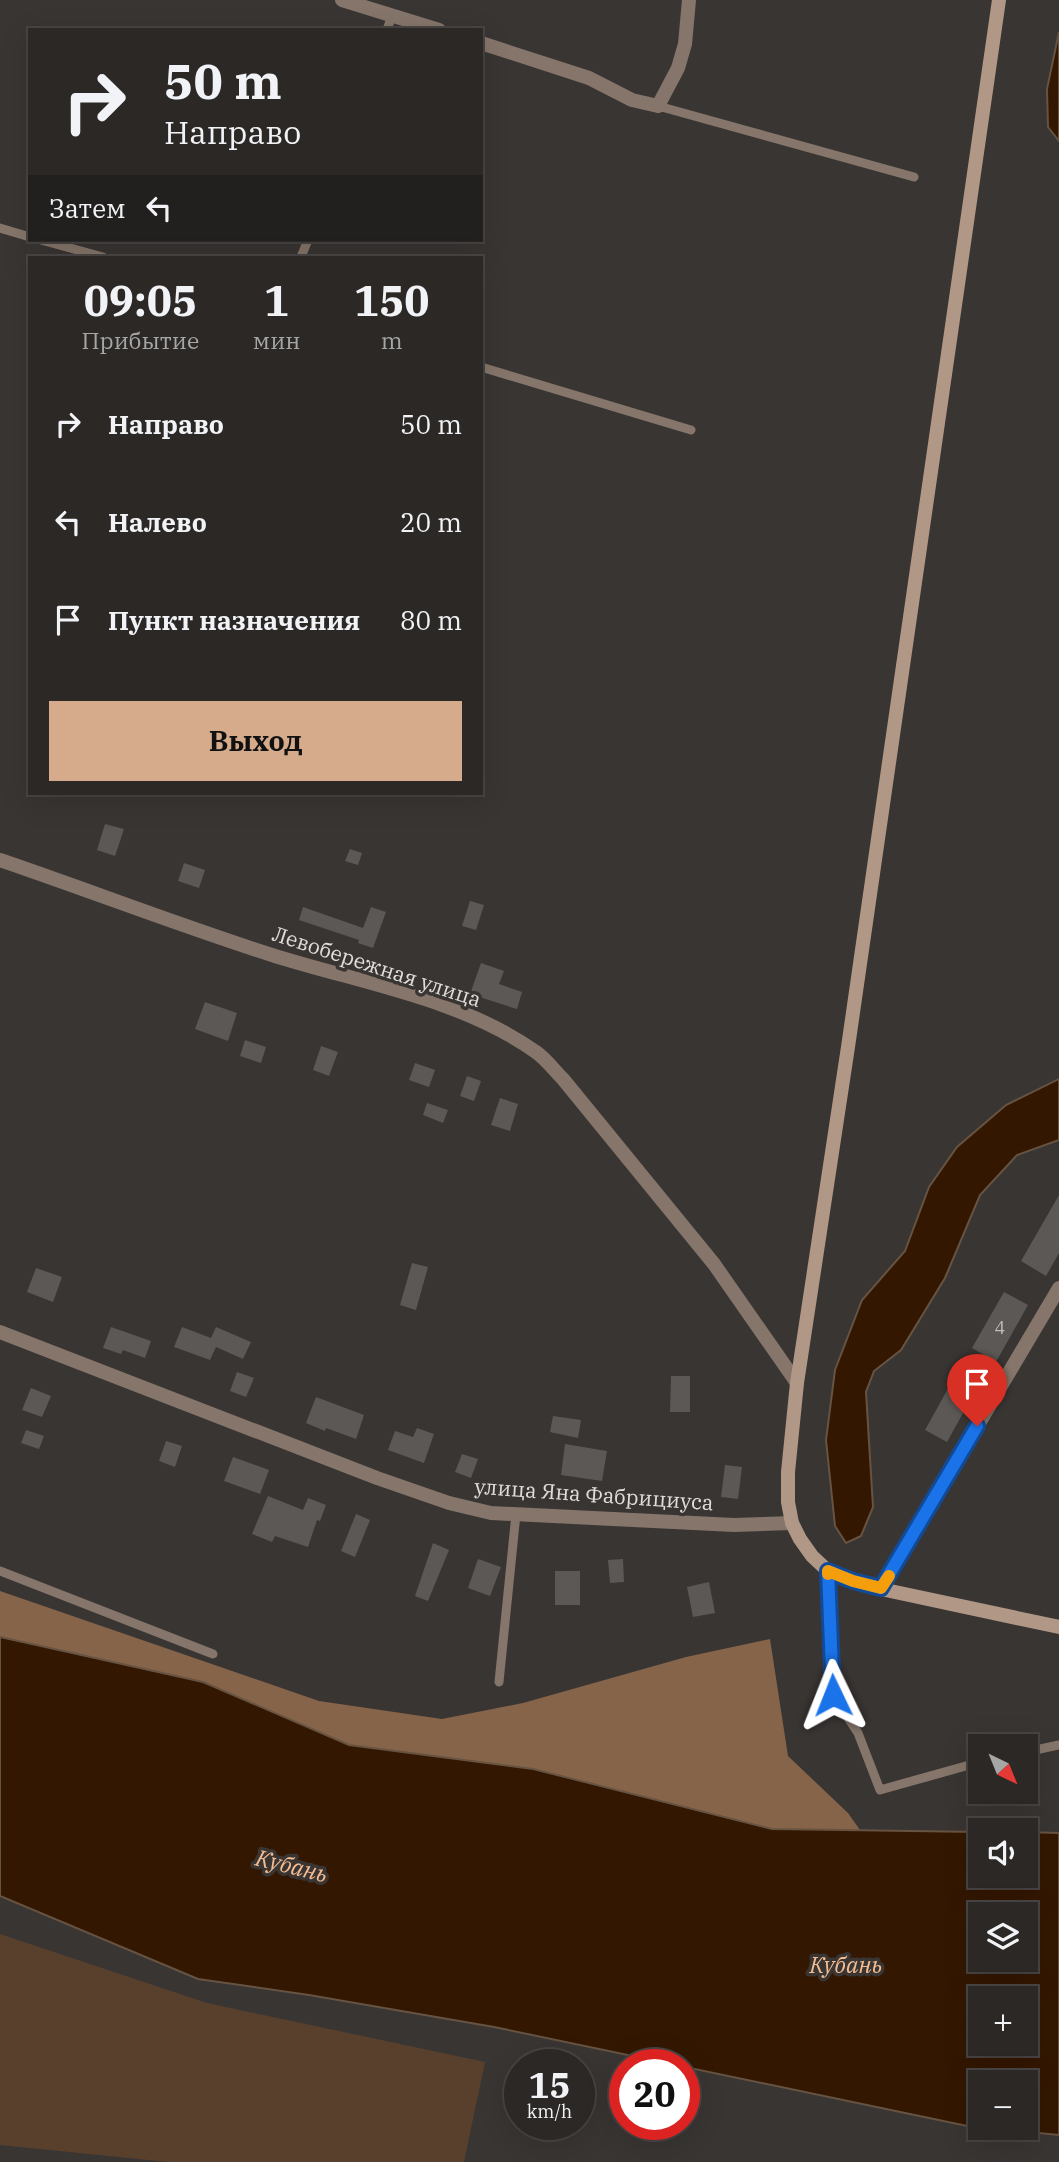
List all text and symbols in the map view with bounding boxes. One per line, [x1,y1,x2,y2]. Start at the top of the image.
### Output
text: 50 m [164,49,282,112]
icon: right [49,56,140,147]
text: Направо [164,111,301,153]
icon: left [140,189,178,227]
text: Затем [49,191,126,225]
text: 09:05 [84,273,197,328]
text: 1 [264,273,289,328]
text: 150 [354,273,430,328]
text: Прибытие [81,325,199,355]
text: мин [253,325,301,355]
text: m [381,325,403,355]
icon: right [49,405,87,443]
text: Направо [108,407,224,441]
text: 50 m [400,407,462,441]
icon: left [49,503,87,541]
text: Налево [108,505,207,539]
text: 20 m [400,505,462,539]
icon: arrive [49,601,87,639]
text: Пункт назначения [108,603,360,637]
text: 80 m [400,603,462,637]
button: Выход [49,701,462,781]
street label: Левобережная улица [269,919,485,1013]
house number: 4 [995,1316,1005,1339]
pin [947,1354,1007,1426]
icon: arrive [958,1365,996,1403]
street label: улица Яна Фабрициуса [474,1472,714,1516]
position arrow [796,1658,870,1732]
north arrow [968,1734,1038,1804]
map controls [968,1734,1038,2140]
button: sound [968,1818,1038,1888]
water label: Кубань [252,1841,331,1888]
button: layers [968,1902,1038,1972]
water label: Кубань [808,1949,883,1979]
button: + [968,1986,1038,2056]
speed limit sign: 20 [609,2049,700,2140]
text: 15 [528,2062,571,2108]
button: − [968,2070,1038,2140]
text: km/h [527,2100,572,2123]

